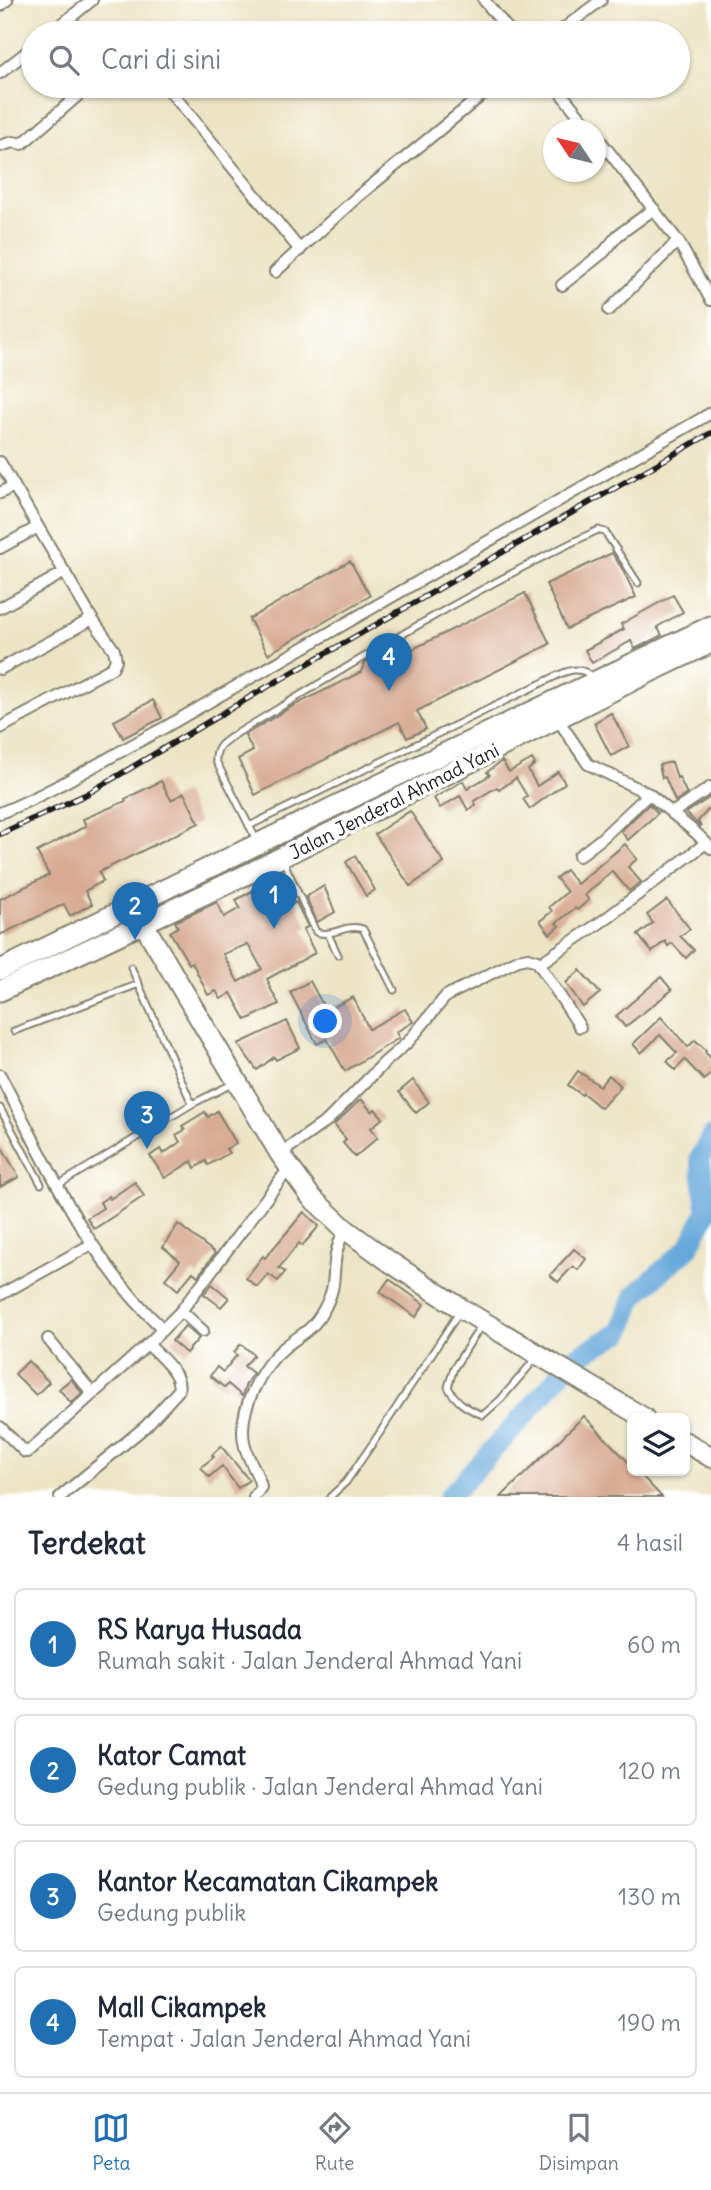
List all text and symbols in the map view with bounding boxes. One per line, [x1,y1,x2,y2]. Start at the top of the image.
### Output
search box [21,21,690,98]
icon: search [45,41,83,79]
text: Cari di sini [101,43,221,76]
north arrow [543,119,606,182]
pin: 4 [366,633,412,691]
street label: Jalan Jenderal Ahmad Yani [285,738,503,864]
pin: 1 [251,871,297,929]
pin: 2 [112,882,158,940]
your location [308,1004,342,1038]
pin: 3 [124,1091,170,1149]
map controls [627,1413,690,1476]
button: layers [627,1413,690,1476]
text: Terdekat [28,1524,146,1562]
text: 4 hasil [617,1528,683,1557]
text: RS Karya Husada [97,1613,302,1646]
text: 1 [48,1630,58,1659]
text: 60 m [627,1630,681,1659]
text: Rumah sakit · Jalan Jenderal Ahmad Yani [97,1646,522,1675]
text: Kator Camat [97,1739,246,1772]
text: 2 [47,1756,59,1785]
text: 120 m [618,1756,681,1785]
text: Gedung publik · Jalan Jenderal Ahmad Yani [97,1772,543,1801]
text: Kantor Kecamatan Cikampek [97,1865,438,1898]
text: 3 [46,1882,60,1911]
text: 130 m [618,1882,681,1911]
text: Gedung publik [97,1898,246,1927]
text: Mall Cikampek [97,1991,266,2024]
text: 4 [46,2008,60,2037]
text: 190 m [618,2008,681,2037]
text: Tempat · Jalan Jenderal Ahmad Yani [97,2024,471,2053]
tab: Peta [92,2109,130,2175]
tab: Rute [315,2109,354,2175]
tab: Disimpan [539,2109,619,2175]

